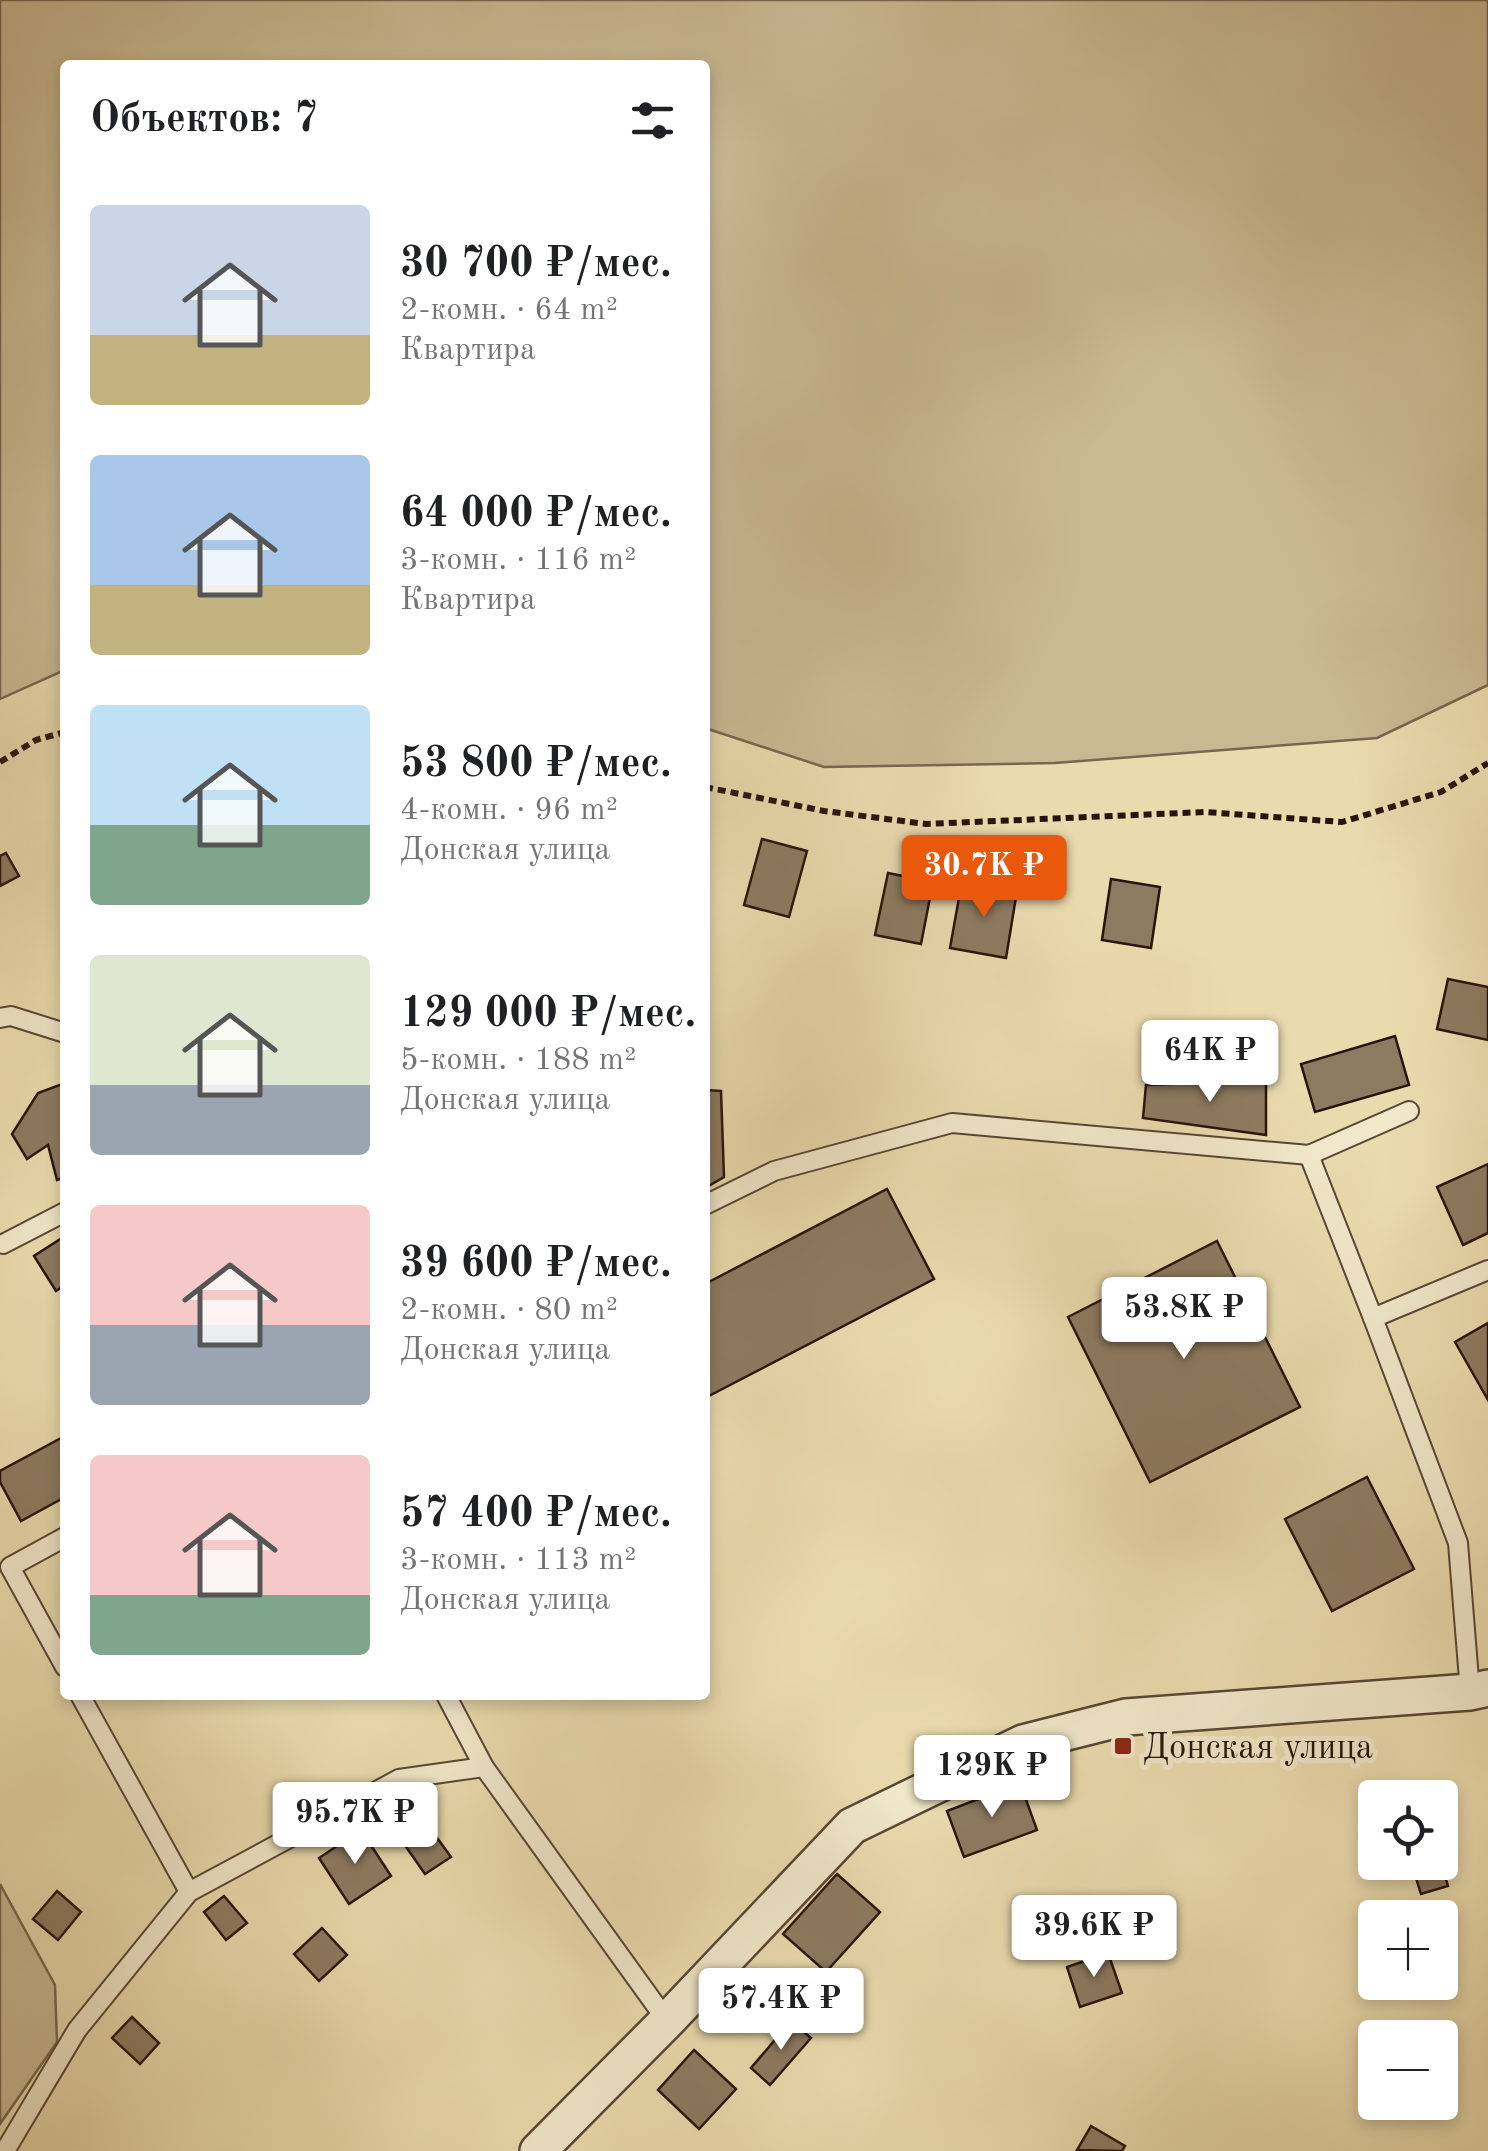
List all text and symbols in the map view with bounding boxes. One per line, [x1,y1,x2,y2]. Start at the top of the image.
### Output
icon: filters [625,93,680,148]
text: Объектов: 7 [90,99,318,141]
text: 30 700 ₽/мес. [400,244,672,286]
icon: home [170,245,290,365]
text: 2-комн. · 64 m² [400,295,618,327]
text: Квартира [400,335,536,367]
text: 64 000 ₽/мес. [400,494,672,536]
icon: home [170,495,290,615]
text: 3-комн. · 116 m² [400,545,636,577]
text: Квартира [400,585,536,617]
text: 53 800 ₽/мес. [400,744,672,786]
icon: home [170,745,290,865]
text: 4-комн. · 96 m² [400,795,618,827]
text: Донская улица [400,835,610,867]
pin: 30.7K ₽ [892,835,1076,920]
text: 30.7K ₽ [924,851,1044,883]
text: 129 000 ₽/мес. [400,994,696,1036]
icon: home [170,995,290,1115]
pin: 64K ₽ [1140,1020,1280,1105]
text: 64K ₽ [1163,1036,1257,1068]
text: 5-комн. · 188 m² [400,1045,636,1077]
text: Донская улица [400,1085,610,1117]
text: 39 600 ₽/мес. [400,1244,672,1286]
icon: home [170,1245,290,1365]
pin: 53.8K ₽ [1092,1277,1276,1362]
text: 53.8K ₽ [1124,1293,1244,1325]
text: 2-комн. · 80 m² [400,1295,618,1327]
text: Донская улица [400,1335,610,1367]
text: 57 400 ₽/мес. [400,1494,672,1536]
icon: home [170,1495,290,1615]
text: 3-комн. · 113 m² [400,1545,636,1577]
text: Донская улица [400,1585,610,1617]
place label: Донская улица [1143,1731,1373,1766]
pin: 129K ₽ [911,1735,1073,1820]
marker: Донская улица [1112,1735,1134,1757]
text: 129K ₽ [936,1751,1048,1783]
map controls [1358,1780,1458,2120]
button: locate [1358,1780,1458,1880]
pin: 95.7K ₽ [263,1782,447,1867]
text: 95.7K ₽ [295,1798,415,1830]
pin: 39.6K ₽ [1002,1895,1186,1980]
button: + [1358,1900,1458,2000]
text: 39.6K ₽ [1034,1911,1154,1943]
pin: 57.4K ₽ [689,1968,873,2053]
text: 57.4K ₽ [721,1984,841,2016]
button: − [1358,2020,1458,2120]

